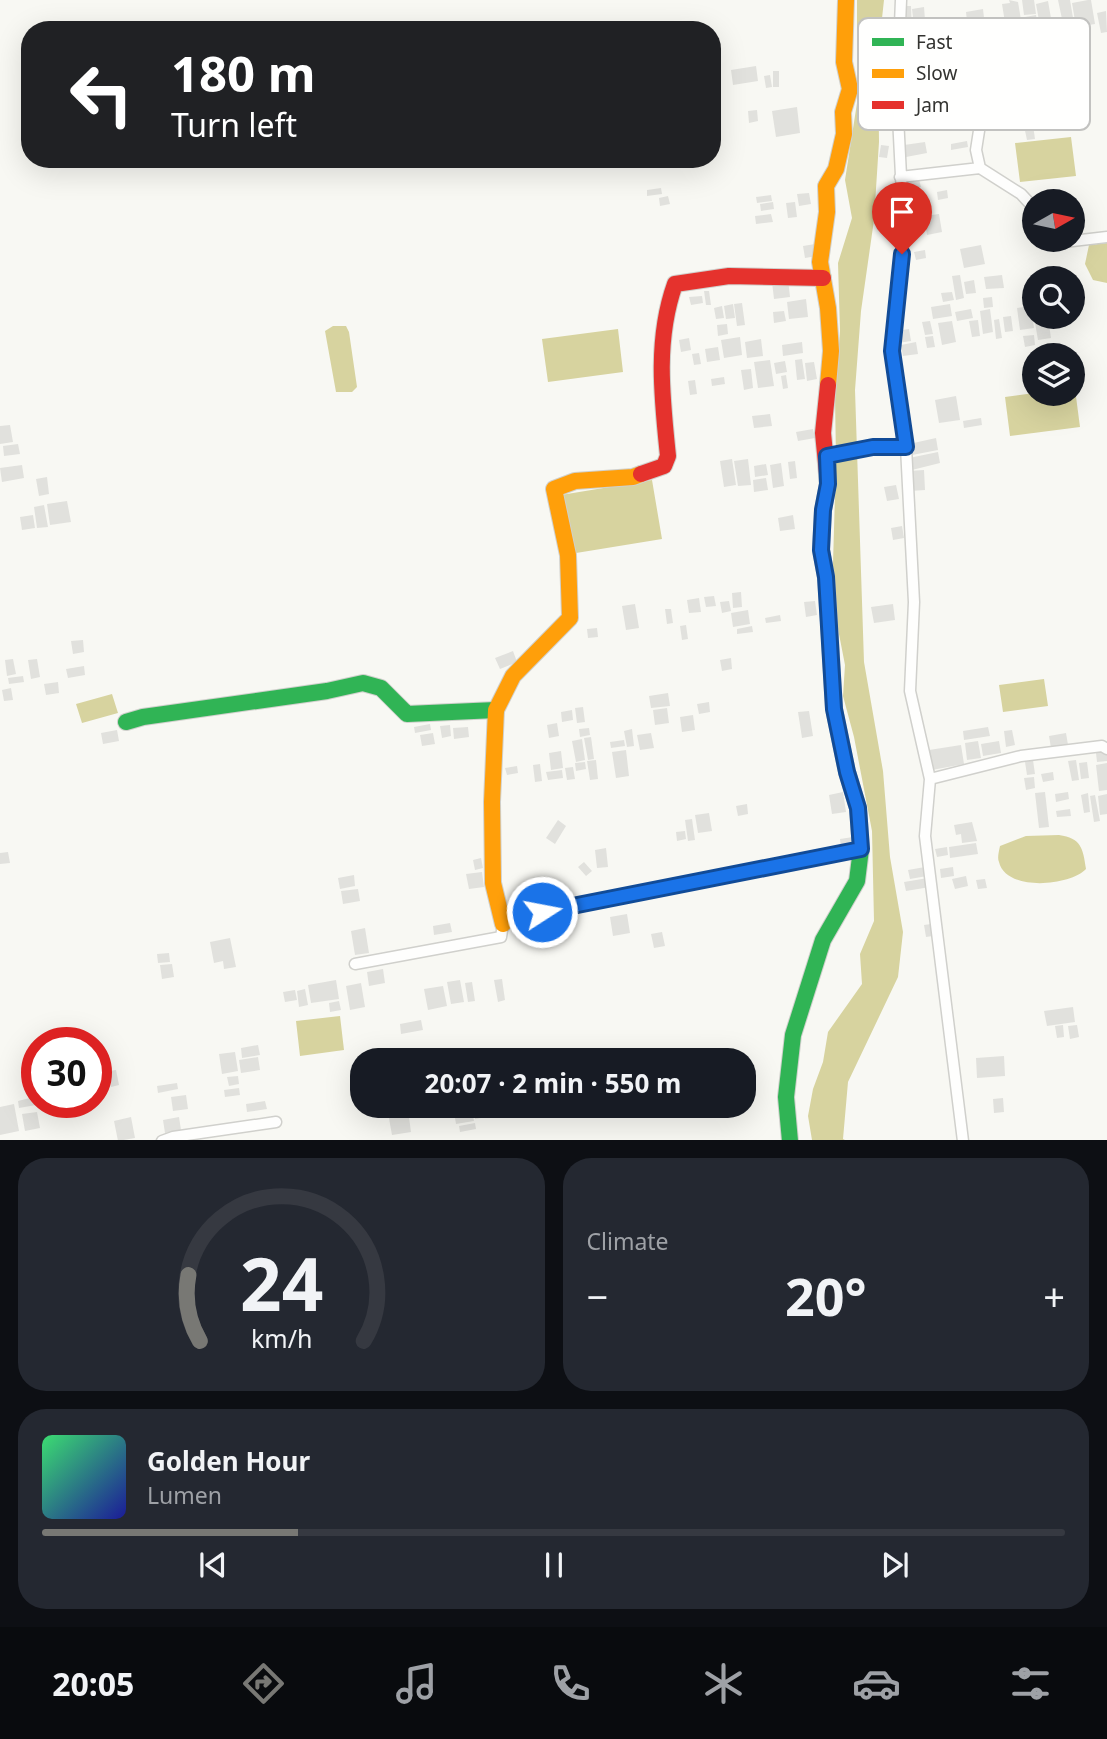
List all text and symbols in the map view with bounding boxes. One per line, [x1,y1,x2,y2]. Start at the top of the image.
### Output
legend [858,18,1090,130]
text: Fast [916,29,953,55]
text: 180 m [171,40,316,106]
icon: left [56,49,147,140]
text: Slow [916,60,957,86]
text: Jam [914,92,950,118]
text: Turn left [171,103,297,146]
pin [872,182,932,254]
north arrow [1022,189,1085,252]
map controls [1022,189,1085,406]
icon: arrive [883,193,921,231]
button: search [1022,266,1085,329]
button: layers [1022,343,1085,406]
position arrow [505,875,579,949]
speed limit sign: 30 [21,1027,112,1118]
text: 20:07 · 2 min · 550 m [425,1065,681,1101]
text: Climate [587,1225,669,1257]
text: 24 [240,1233,323,1332]
text: 20° [785,1260,867,1331]
text: − [587,1270,608,1322]
text: + [1043,1270,1065,1322]
text: km/h [250,1320,312,1354]
text: Golden Hour [147,1443,310,1479]
text: Lumen [147,1479,222,1511]
icon: previous [194,1546,232,1584]
icon: pause [535,1546,573,1584]
icon: next [876,1546,914,1584]
icon: directions [239,1659,288,1708]
icon: music [392,1659,441,1708]
icon: phone [546,1659,595,1708]
icon: climate [699,1659,748,1708]
icon: car [852,1659,901,1708]
icon: filters [1006,1659,1055,1708]
text: 20:05 [52,1662,134,1705]

